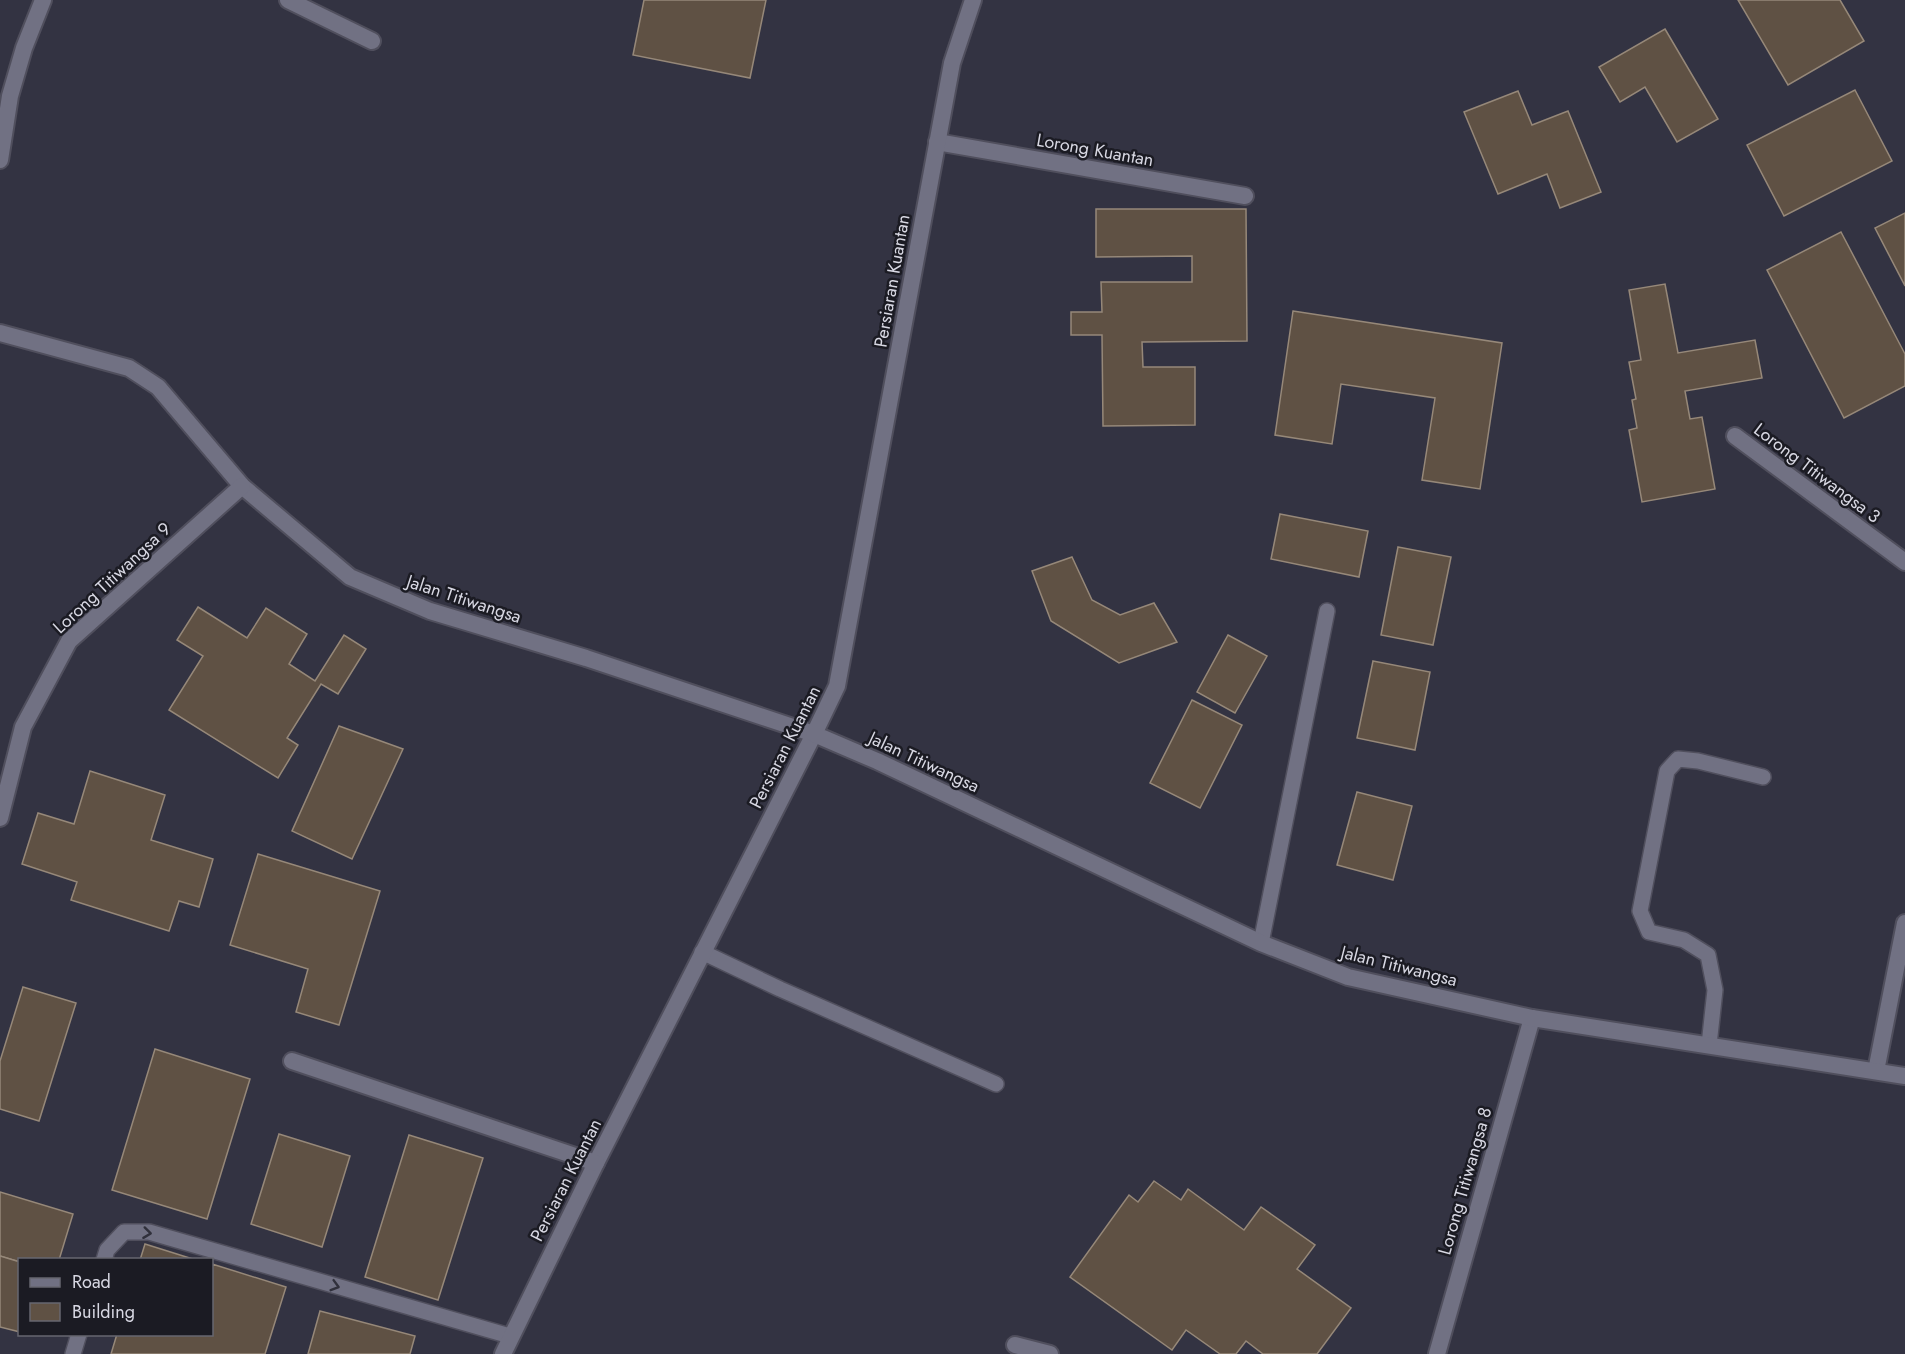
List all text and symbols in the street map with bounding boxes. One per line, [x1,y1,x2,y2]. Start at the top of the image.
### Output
street label: Lorong Kuantan [1034,127,1156,173]
street label: Persiaran Kuantan [868,212,916,350]
street label: Lorong Titiwangsa 3 [1748,417,1886,529]
street label: Lorong Titiwangsa 9 [47,516,177,640]
street label: Jalan Titiwangsa [401,568,525,630]
street label: Persiaran Kuantan [743,681,827,813]
street label: Jalan Titiwangsa [863,724,984,799]
street label: Jalan Titiwangsa [1336,938,1460,993]
street label: Lorong Titiwangsa 8 [1431,1104,1499,1258]
street label: Persiaran Kuantan [524,1114,608,1246]
one-way arrow [143,1226,152,1239]
legend [18,1258,213,1336]
text: Road [72,1269,111,1295]
one-way arrow [329,1279,340,1291]
text: Building [72,1299,135,1325]

